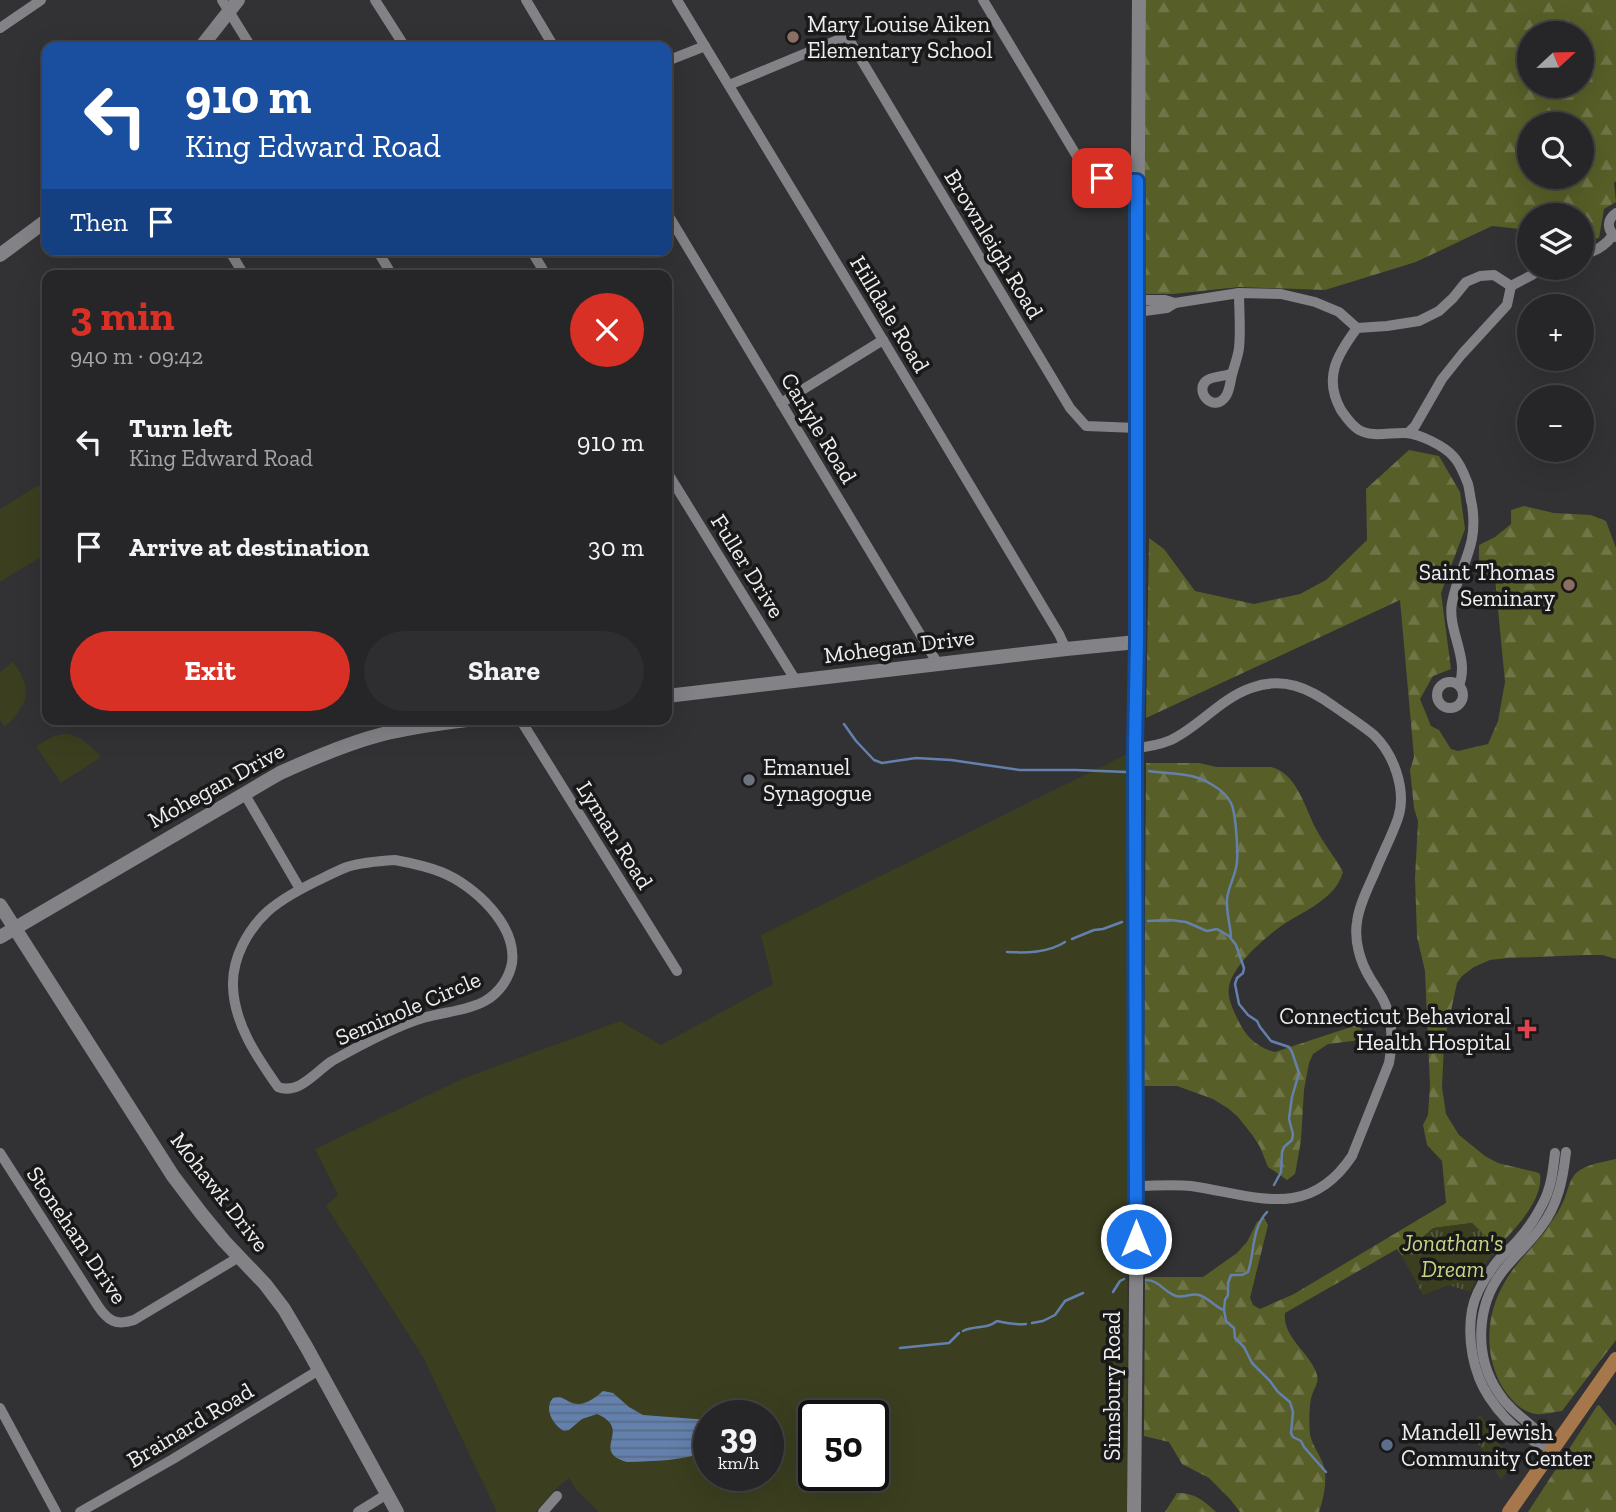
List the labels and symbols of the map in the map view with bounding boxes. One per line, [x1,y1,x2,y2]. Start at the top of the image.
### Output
place label: Mary Louise Aiken Elementary School [807,10,993,64]
north arrow [1517,21,1594,98]
marker: Mary Louise Aiken Elementary School [785,29,801,45]
pin [1072,148,1132,208]
street label: Brownleigh Road [938,164,1050,324]
street label: Hilldale Road [844,250,936,378]
street label: Carlyle Road [775,367,863,489]
street label: Fuller Drive [705,509,791,623]
place label: Saint Thomas Seminary [1419,558,1555,612]
marker: Saint Thomas Seminary [1561,577,1577,593]
street label: Mohegan Drive [822,623,976,669]
street label: Mohegan Drive [143,736,289,834]
place label: Emanuel Synagogue [763,753,872,807]
marker: Emanuel Synagogue [741,772,757,788]
street label: Lyman Road [571,776,659,895]
street label: Seminole Circle [331,965,485,1051]
place label: Connecticut Behavioral Health Hospital [1279,1002,1511,1056]
marker: Connecticut Behavioral Health Hospital [1517,1019,1537,1039]
street label: Mohawk Drive [165,1127,275,1257]
street label: Stoneham Drive [21,1161,133,1309]
position arrow [1099,1202,1173,1276]
park label: Jonathan's Dream [1401,1229,1504,1283]
street label: Simsbury Road [1098,1311,1126,1461]
street label: Brainard Road [122,1376,259,1474]
speed limit sign: 50 [798,1400,889,1491]
place label: Mandell Jewish Community Center [1401,1418,1593,1472]
marker: Mandell Jewish Community Center [1379,1437,1395,1453]

